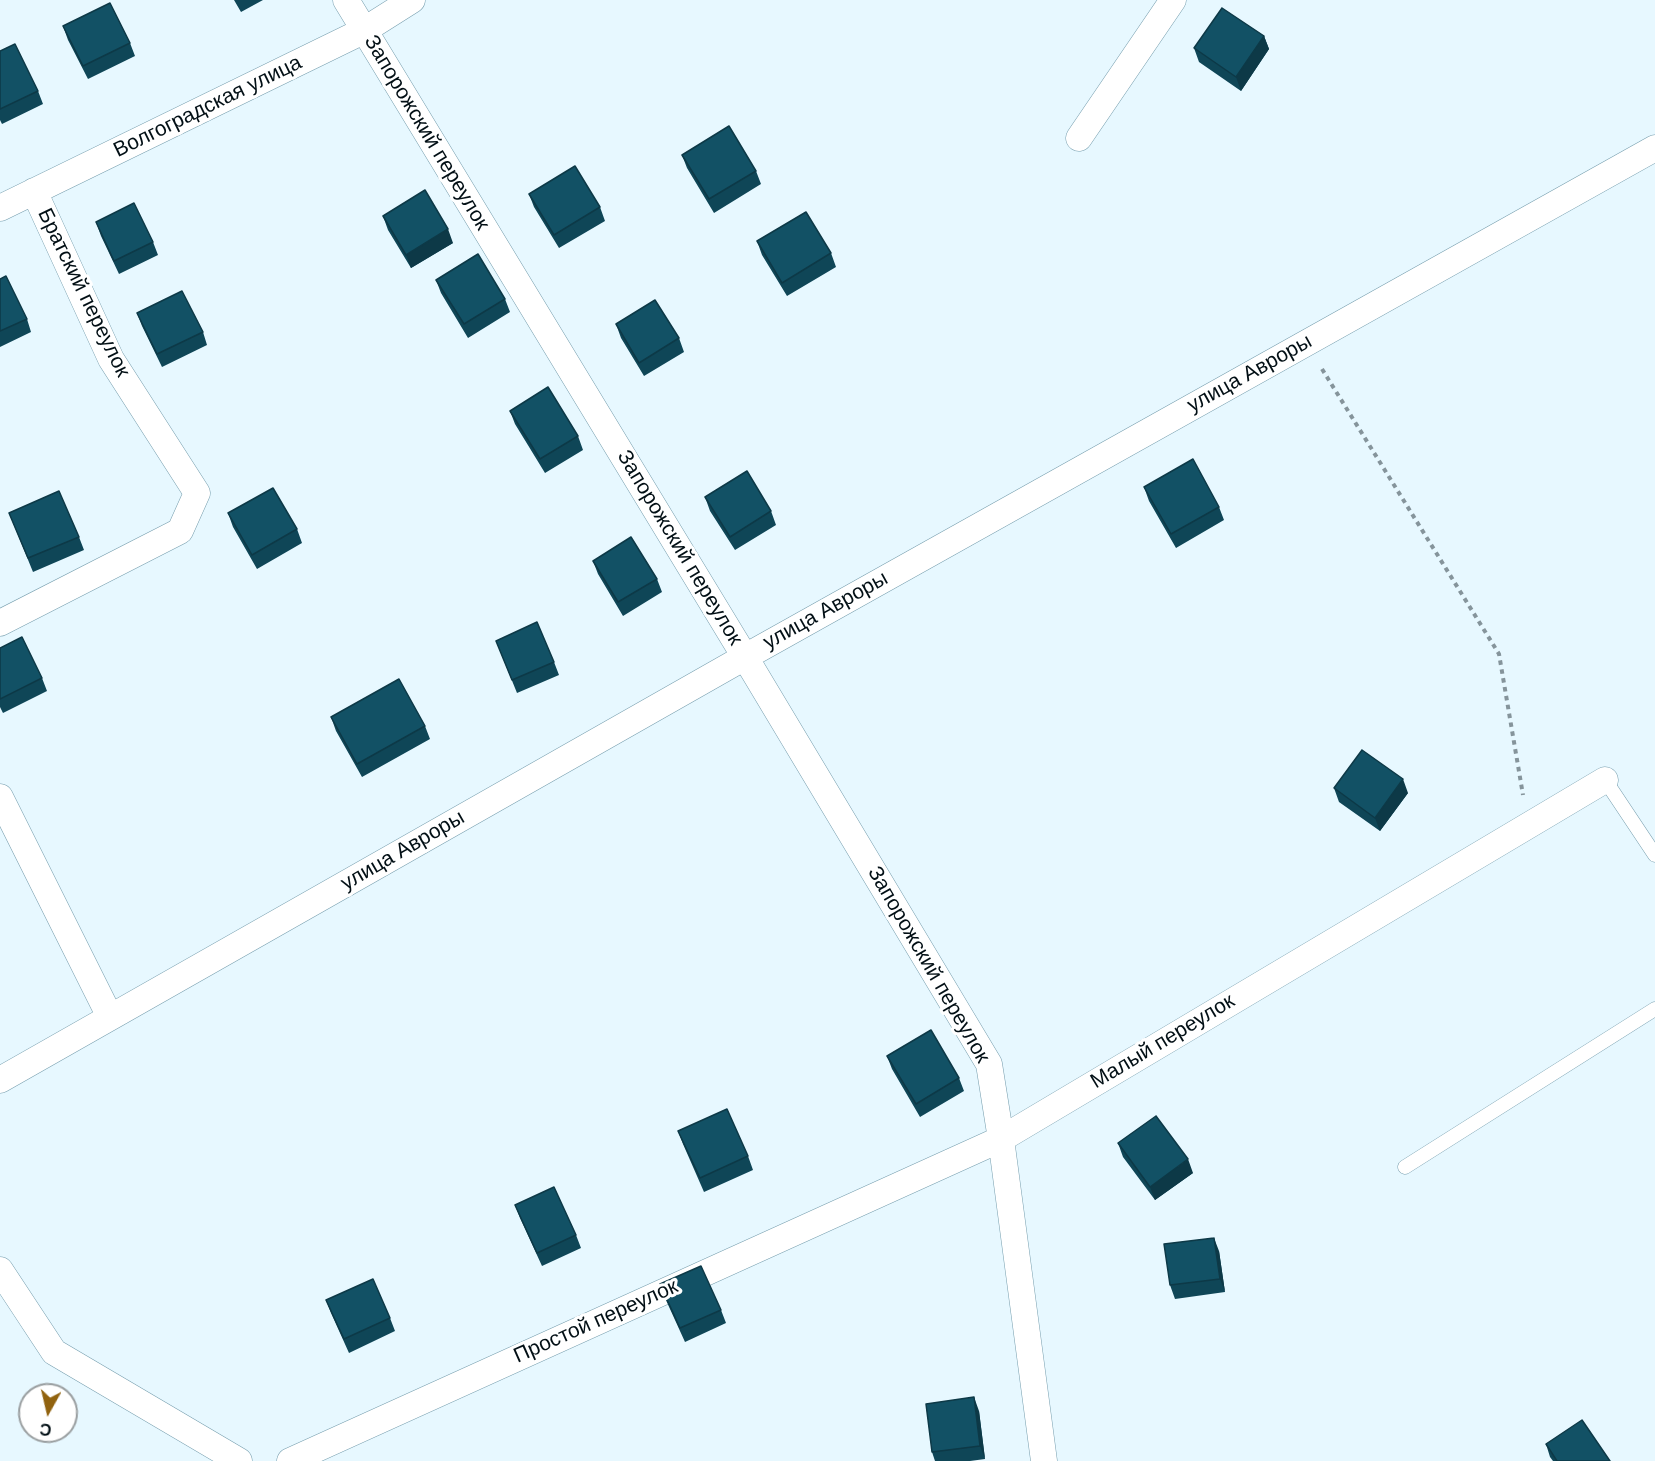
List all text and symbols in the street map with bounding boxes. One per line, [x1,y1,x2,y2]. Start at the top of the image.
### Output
street label: Запорожский переулок [358,31,494,235]
street label: Волгоградская улица [110,50,306,164]
street label: Братский переулок [31,205,135,381]
street label: улица Авроры [1183,329,1317,419]
street label: Запорожский переулок [611,446,747,650]
street label: улица Авроры [759,566,893,656]
street label: улица Авроры [337,805,469,897]
street label: Запорожский переулок [861,862,995,1068]
street label: Малый переулок [1086,989,1240,1095]
street label: Простой переулок [510,1275,682,1369]
north arrow [18,1383,78,1443]
text: С [39,1418,53,1441]

